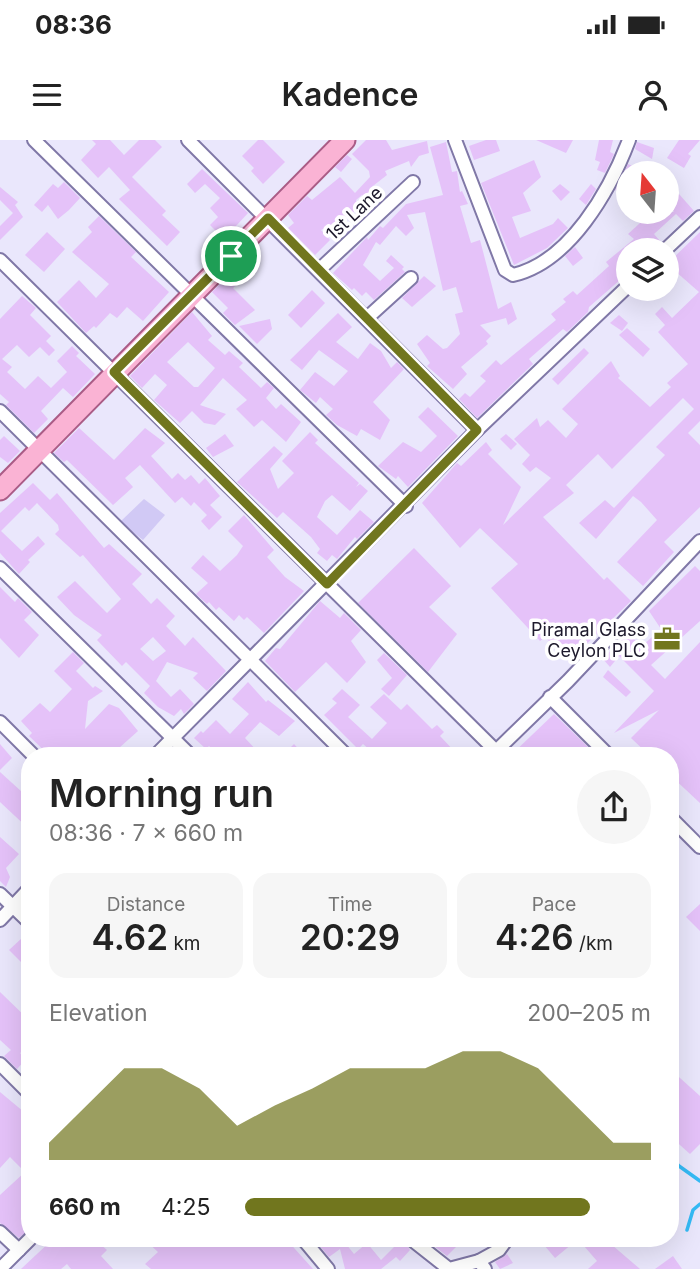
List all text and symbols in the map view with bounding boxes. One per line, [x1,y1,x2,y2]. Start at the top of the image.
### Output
text: 08:36 [35,9,112,40]
text: Kadence [282,75,418,114]
icon: menu [28,76,66,114]
icon: person [634,76,672,114]
north arrow [616,161,679,224]
map controls [616,161,679,301]
street label: 1st Lane [322,182,386,244]
pin [201,226,261,286]
icon: arrive [212,237,250,275]
button: layers [616,238,679,301]
place label: Piramal Glass Ceylon PLC [531,619,646,661]
office icon: Piramal Glass Ceylon PLC [652,624,682,654]
text: Morning run [49,770,274,816]
button: share [577,770,651,844]
text: 08:36 · 7 × 660 m [49,819,243,847]
text: Distance [107,893,185,916]
text: Time [328,893,372,916]
text: Pace [532,893,576,916]
text: 4.62 [92,916,168,958]
text: 20:29 [300,916,400,958]
text: 4:26 [495,916,574,958]
text: km [168,932,200,955]
text: /km [574,932,613,955]
text: Elevation [49,999,148,1027]
text: 200–205 m [527,999,651,1027]
text: 660 m [49,1193,121,1221]
text: 4:25 [161,1193,211,1221]

